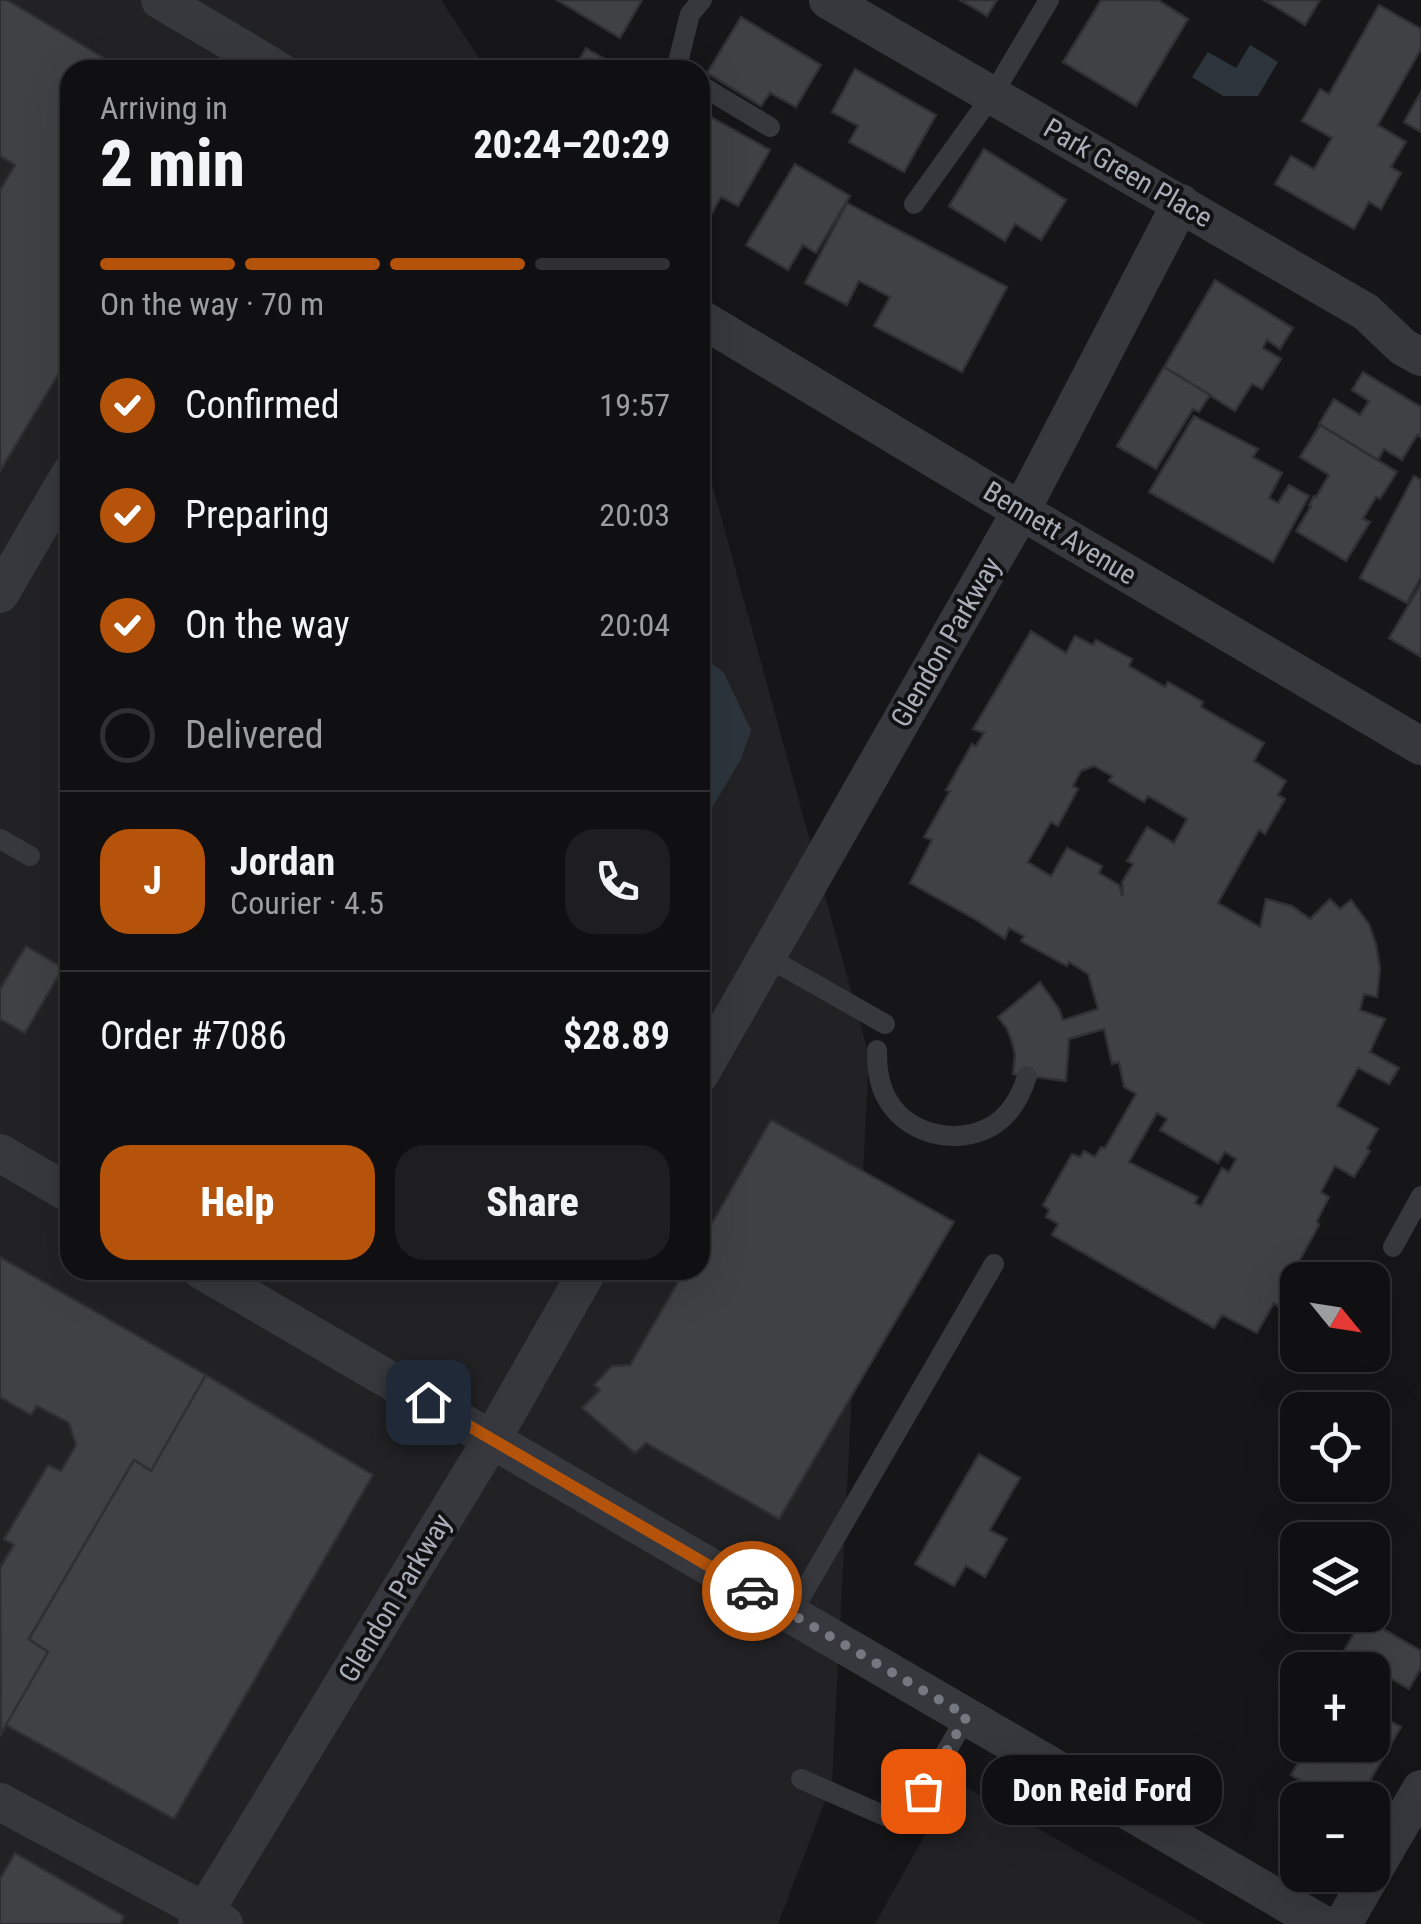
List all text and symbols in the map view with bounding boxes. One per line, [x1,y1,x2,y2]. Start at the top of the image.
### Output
text: Arriving in [100,89,228,127]
street label: Park Green Place [1038,112,1218,234]
text: 20:24–20:29 [473,123,670,167]
text: 2 min [100,126,245,202]
text: On the way · 70 m [100,285,324,323]
icon: check [100,378,155,433]
text: Confirmed [185,383,340,427]
text: 19:57 [599,386,670,424]
street label: Bennett Avenue [978,474,1142,592]
icon: check [100,488,155,543]
text: Preparing [185,493,330,537]
text: 20:03 [599,496,670,534]
street label: Glendon Parkway [884,551,1008,733]
icon: check [100,598,155,653]
text: On the way [185,603,350,647]
text: 20:04 [599,606,670,644]
text: Delivered [185,713,324,757]
button: phone [565,829,670,934]
text: Jordan [230,840,335,884]
text: J [143,859,162,903]
text: Courier · 4.5 [230,884,384,922]
text: Order #7086 [100,1014,287,1058]
text: $28.89 [563,1014,670,1058]
button: Help [100,1145,375,1260]
button: Share [395,1145,670,1260]
north arrow [1280,1262,1390,1372]
map controls [1280,1262,1390,1892]
pin [386,1360,471,1445]
icon: home [401,1375,456,1430]
button: locate [1280,1392,1390,1502]
street label: Glendon Parkway [332,1508,458,1688]
button: layers [1280,1522,1390,1632]
courier [702,1541,802,1641]
icon: car [725,1564,780,1619]
button: + [1280,1652,1390,1762]
pin [881,1749,966,1834]
callout: Don Reid Ford [983,1756,1223,1826]
icon: bag [896,1764,951,1819]
text: Don Reid Ford [1013,1771,1191,1809]
button: − [1280,1782,1390,1892]

